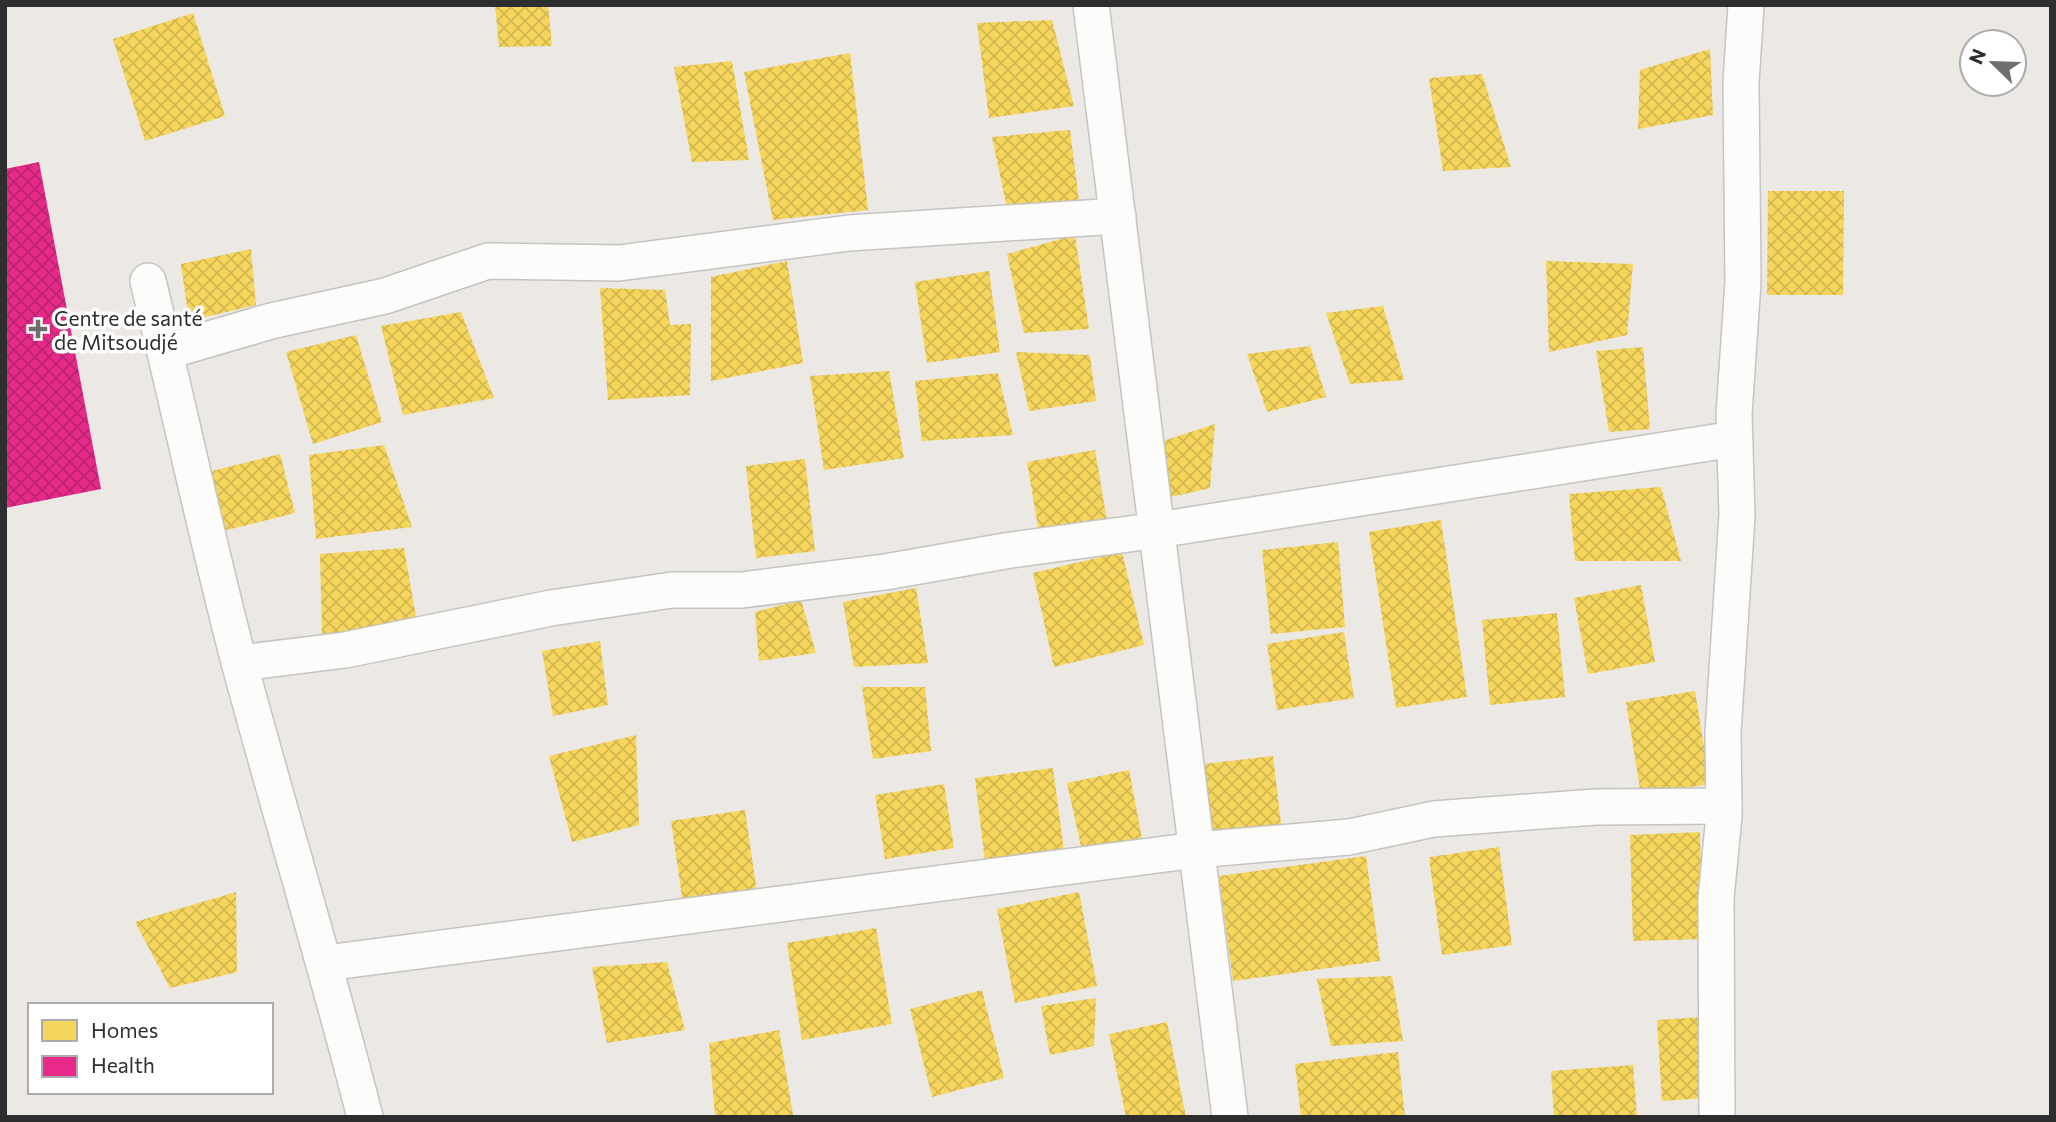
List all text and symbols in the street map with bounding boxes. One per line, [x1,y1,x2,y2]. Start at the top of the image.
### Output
north arrow [1958,28,2028,98]
text: N [1964,45,1990,67]
place label: Centre de santé de Mitsoudjé [54,305,203,354]
marker: Centre de santé de Mitsoudjé [28,319,48,339]
legend [28,1003,273,1094]
text: Homes [91,1017,158,1042]
text: Health [91,1052,155,1077]

